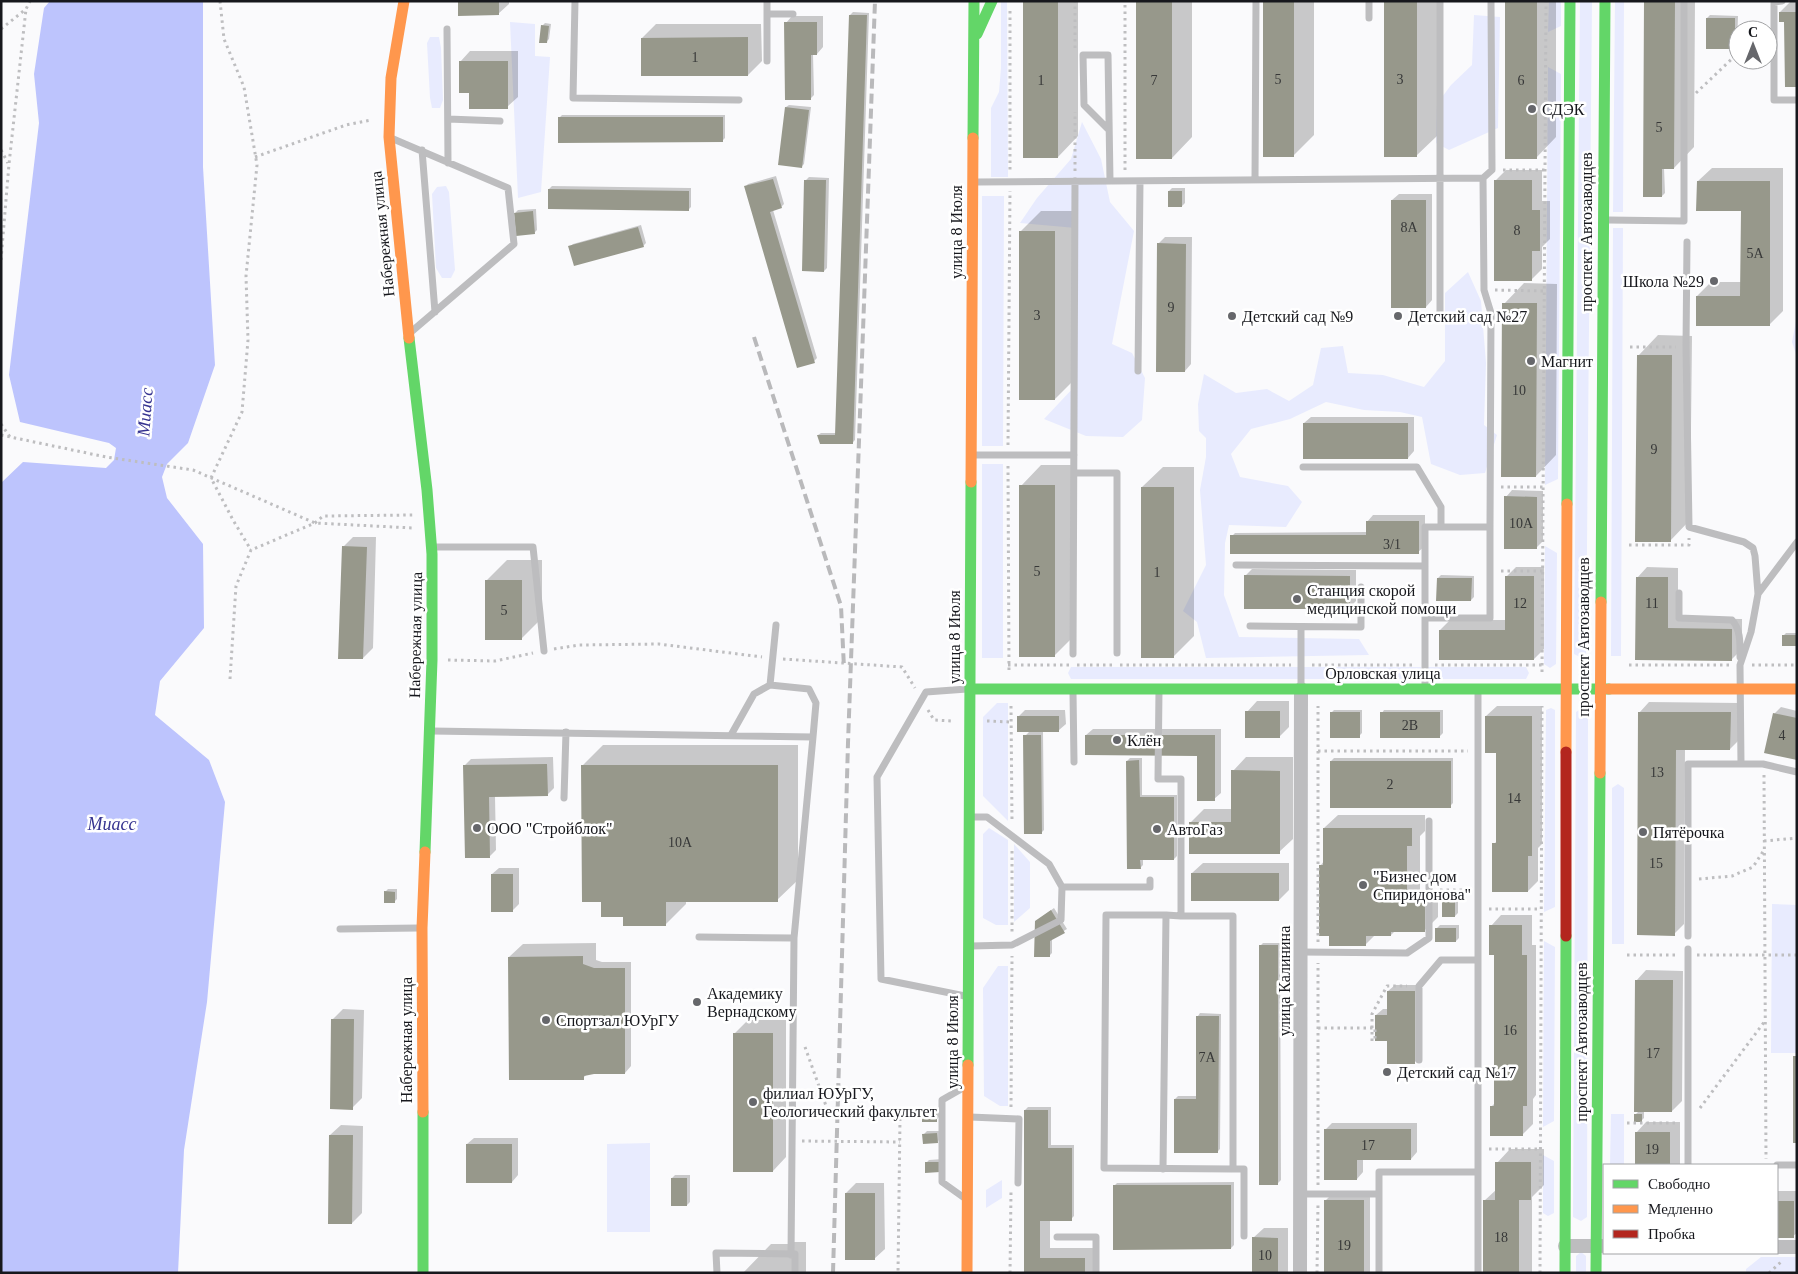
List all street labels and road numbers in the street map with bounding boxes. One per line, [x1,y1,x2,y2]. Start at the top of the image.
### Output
street label: проспект Автозаводцев [1578,152,1596,312]
street label: Набережная улица [367,170,399,298]
street label: улица 8 Июля [948,184,966,279]
street label: проспект Автозаводцев [1575,557,1593,717]
street label: Набережная улица [406,572,426,698]
street label: улица 8 Июля [946,589,964,684]
street label: Орловская улица [1325,665,1441,683]
street label: улица Калинина [1276,926,1294,1036]
street label: проспект Автозаводцев [1573,962,1591,1122]
street label: Набережная улица [398,977,416,1103]
street label: улица 8 Июля [944,994,962,1089]

